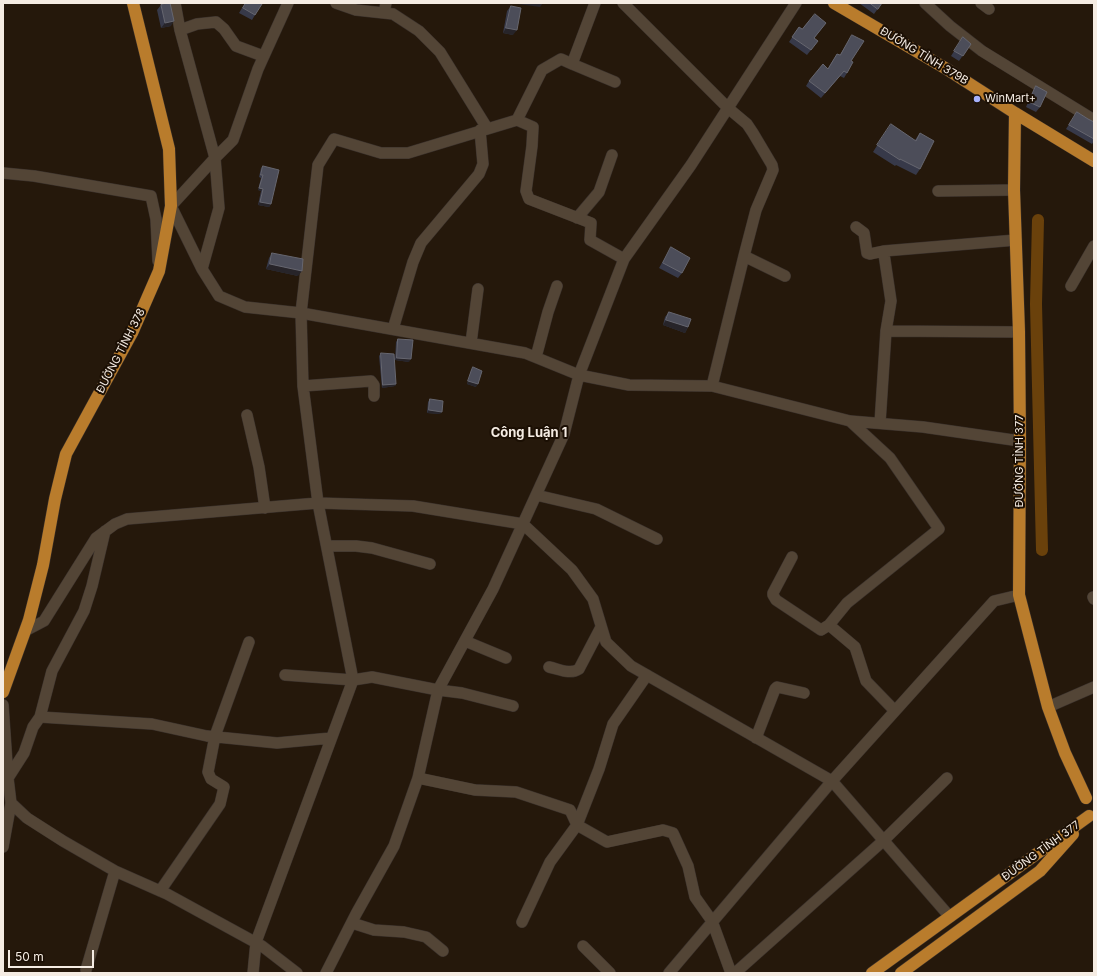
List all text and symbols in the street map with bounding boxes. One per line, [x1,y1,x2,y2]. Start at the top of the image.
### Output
street label: ĐƯỜNG TỈNH 379B [877,24,971,88]
place label: WinMart+ [985,92,1036,106]
marker: WinMart+ [972,94,982,104]
street label: ĐƯỜNG TỈNH 378 [94,306,148,396]
street label: ĐƯỜNG TỈNH 377 [1013,414,1027,508]
district label: Công Luận 1 [491,425,567,441]
street label: ĐƯỜNG TỈNH 377 [999,818,1083,884]
scale bar [10,942,96,968]
text: 50 m [15,949,44,964]

